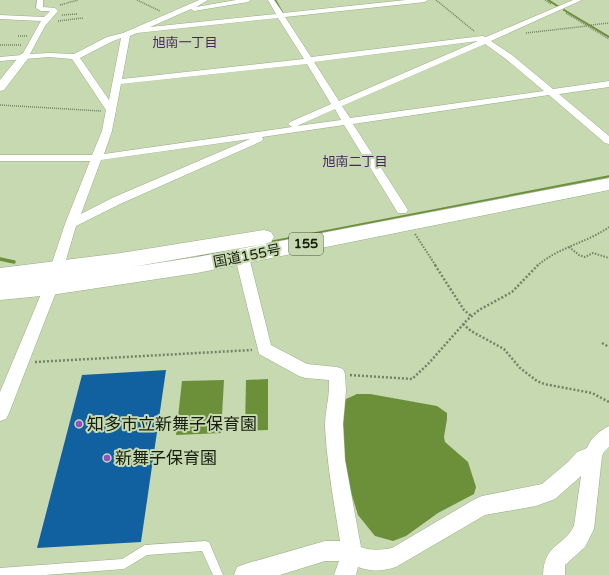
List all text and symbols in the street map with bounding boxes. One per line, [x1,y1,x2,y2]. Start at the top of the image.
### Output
district label: 旭南一丁目 [152,35,218,51]
district label: 旭南二丁目 [322,154,388,170]
road number: 155 [289,233,323,255]
street label: 国道155号 [212,241,282,271]
place label: 知多市立新舞子保育園 [87,414,257,435]
marker: 知多市立新舞子保育園 [74,419,84,429]
place label: 新舞子保育園 [115,448,217,469]
marker: 新舞子保育園 [102,453,112,463]

